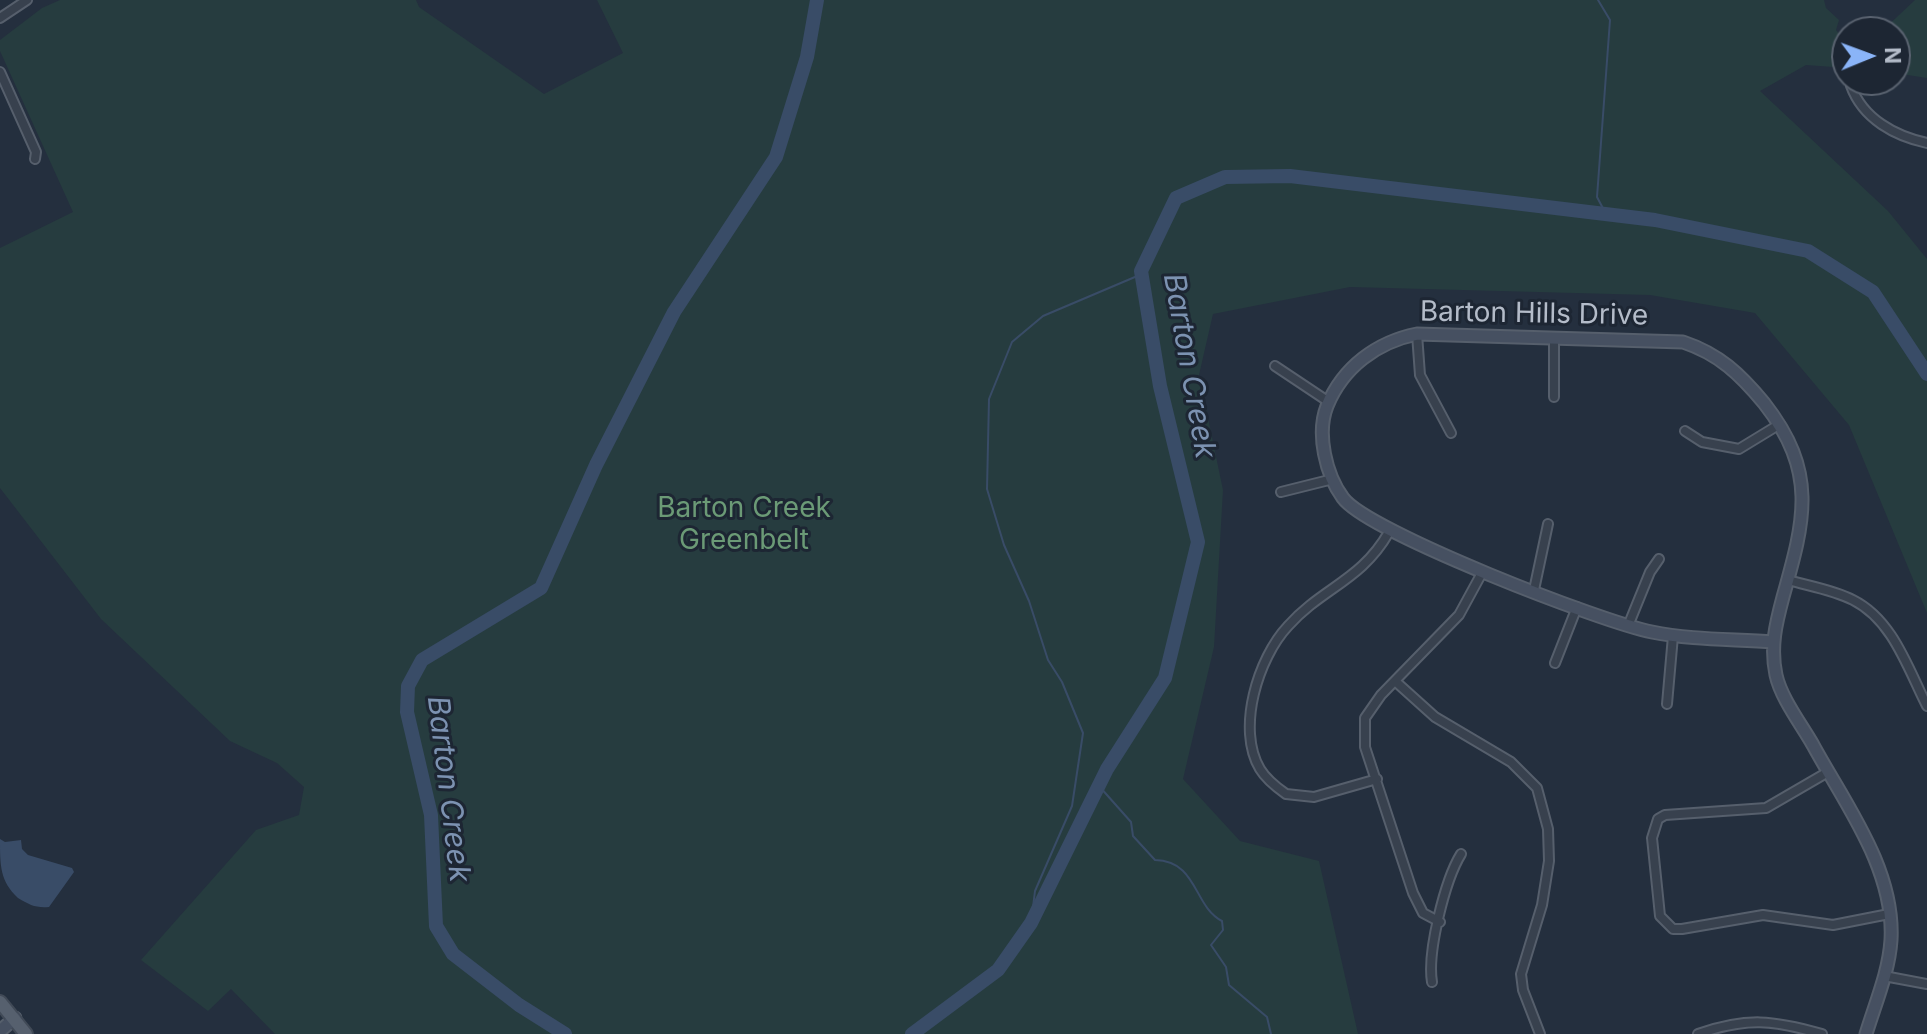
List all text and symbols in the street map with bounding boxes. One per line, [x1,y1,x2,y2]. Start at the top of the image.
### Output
north arrow [1831,16,1911,96]
text: N [1880,47,1906,64]
water label: Barton Creek [1155,271,1223,461]
street label: Barton Hills Drive [1420,295,1648,333]
park label: Barton Creek Greenbelt [657,492,831,558]
water label: Barton Creek [419,694,477,884]

